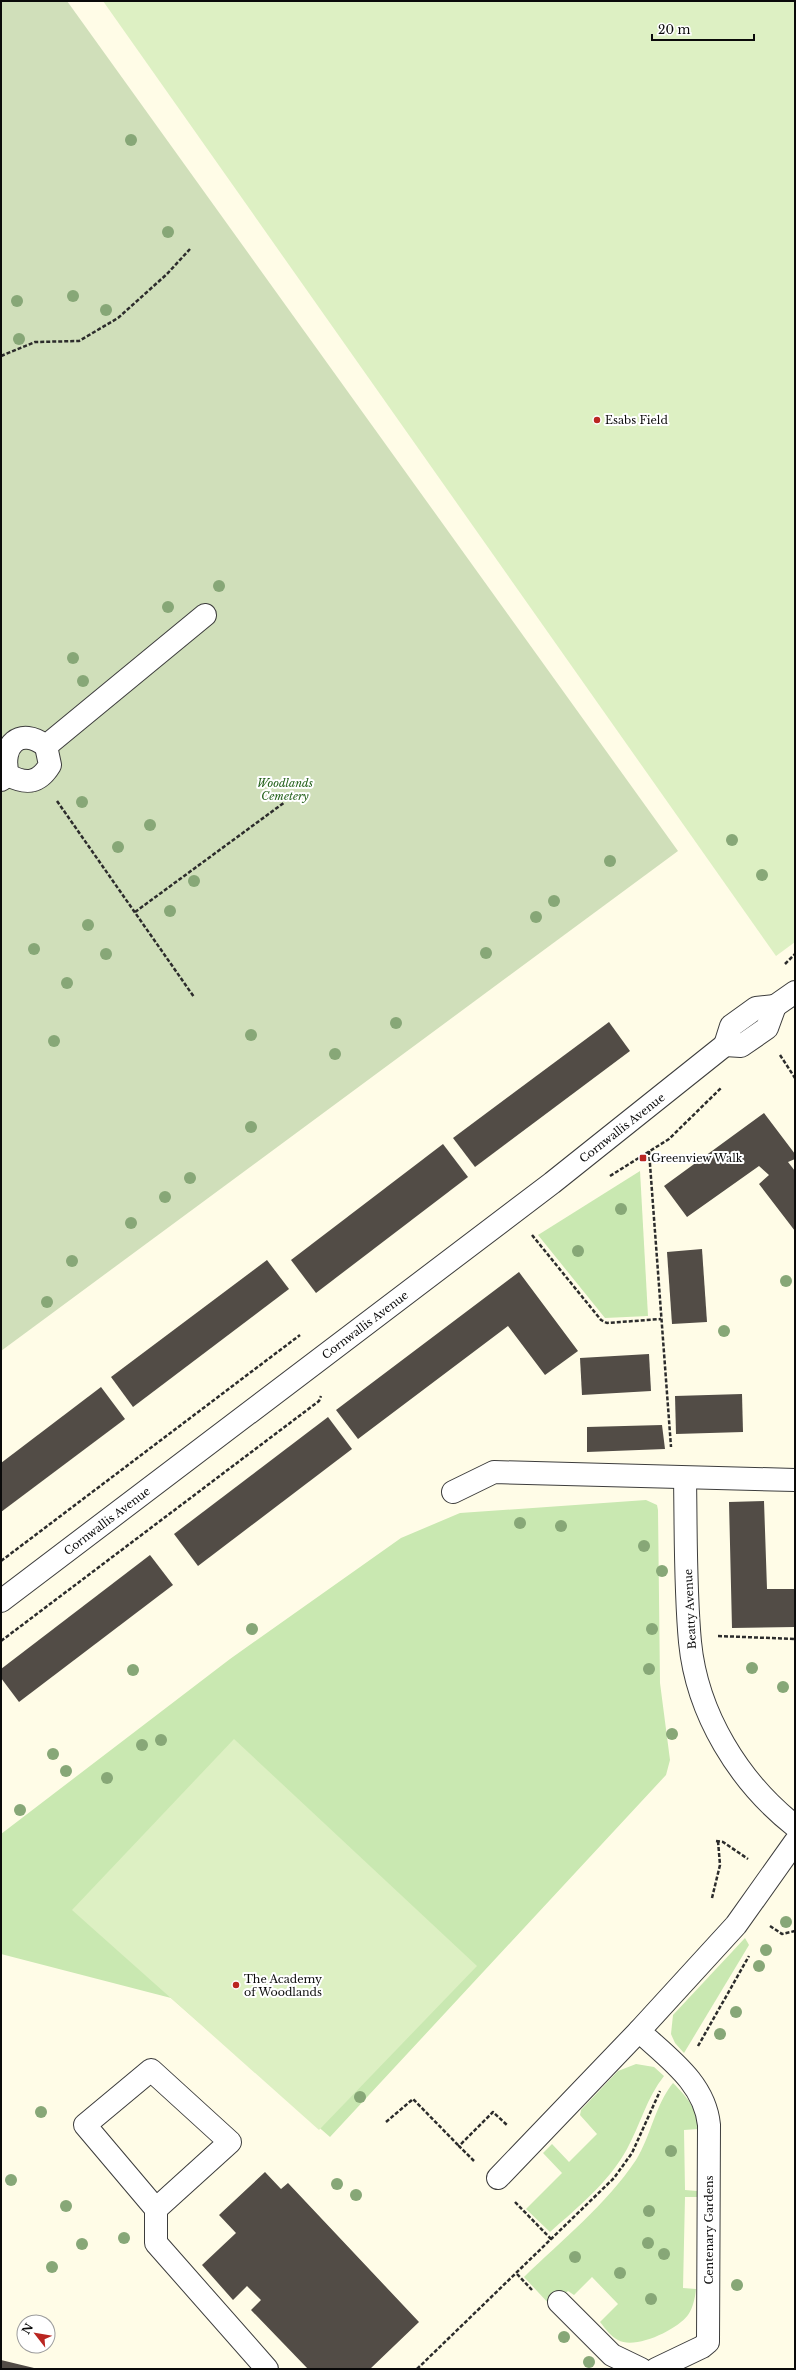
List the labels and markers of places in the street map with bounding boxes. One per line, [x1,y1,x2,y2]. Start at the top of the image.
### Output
place label: Esabs Field [605,413,668,427]
marker: Esabs Field [592,415,602,425]
place label: Greenview Walk [651,1151,743,1165]
marker: Greenview Walk [638,1153,648,1163]
place label: The Academy of Woodlands [244,1972,322,1999]
marker: The Academy of Woodlands [231,1980,241,1990]

